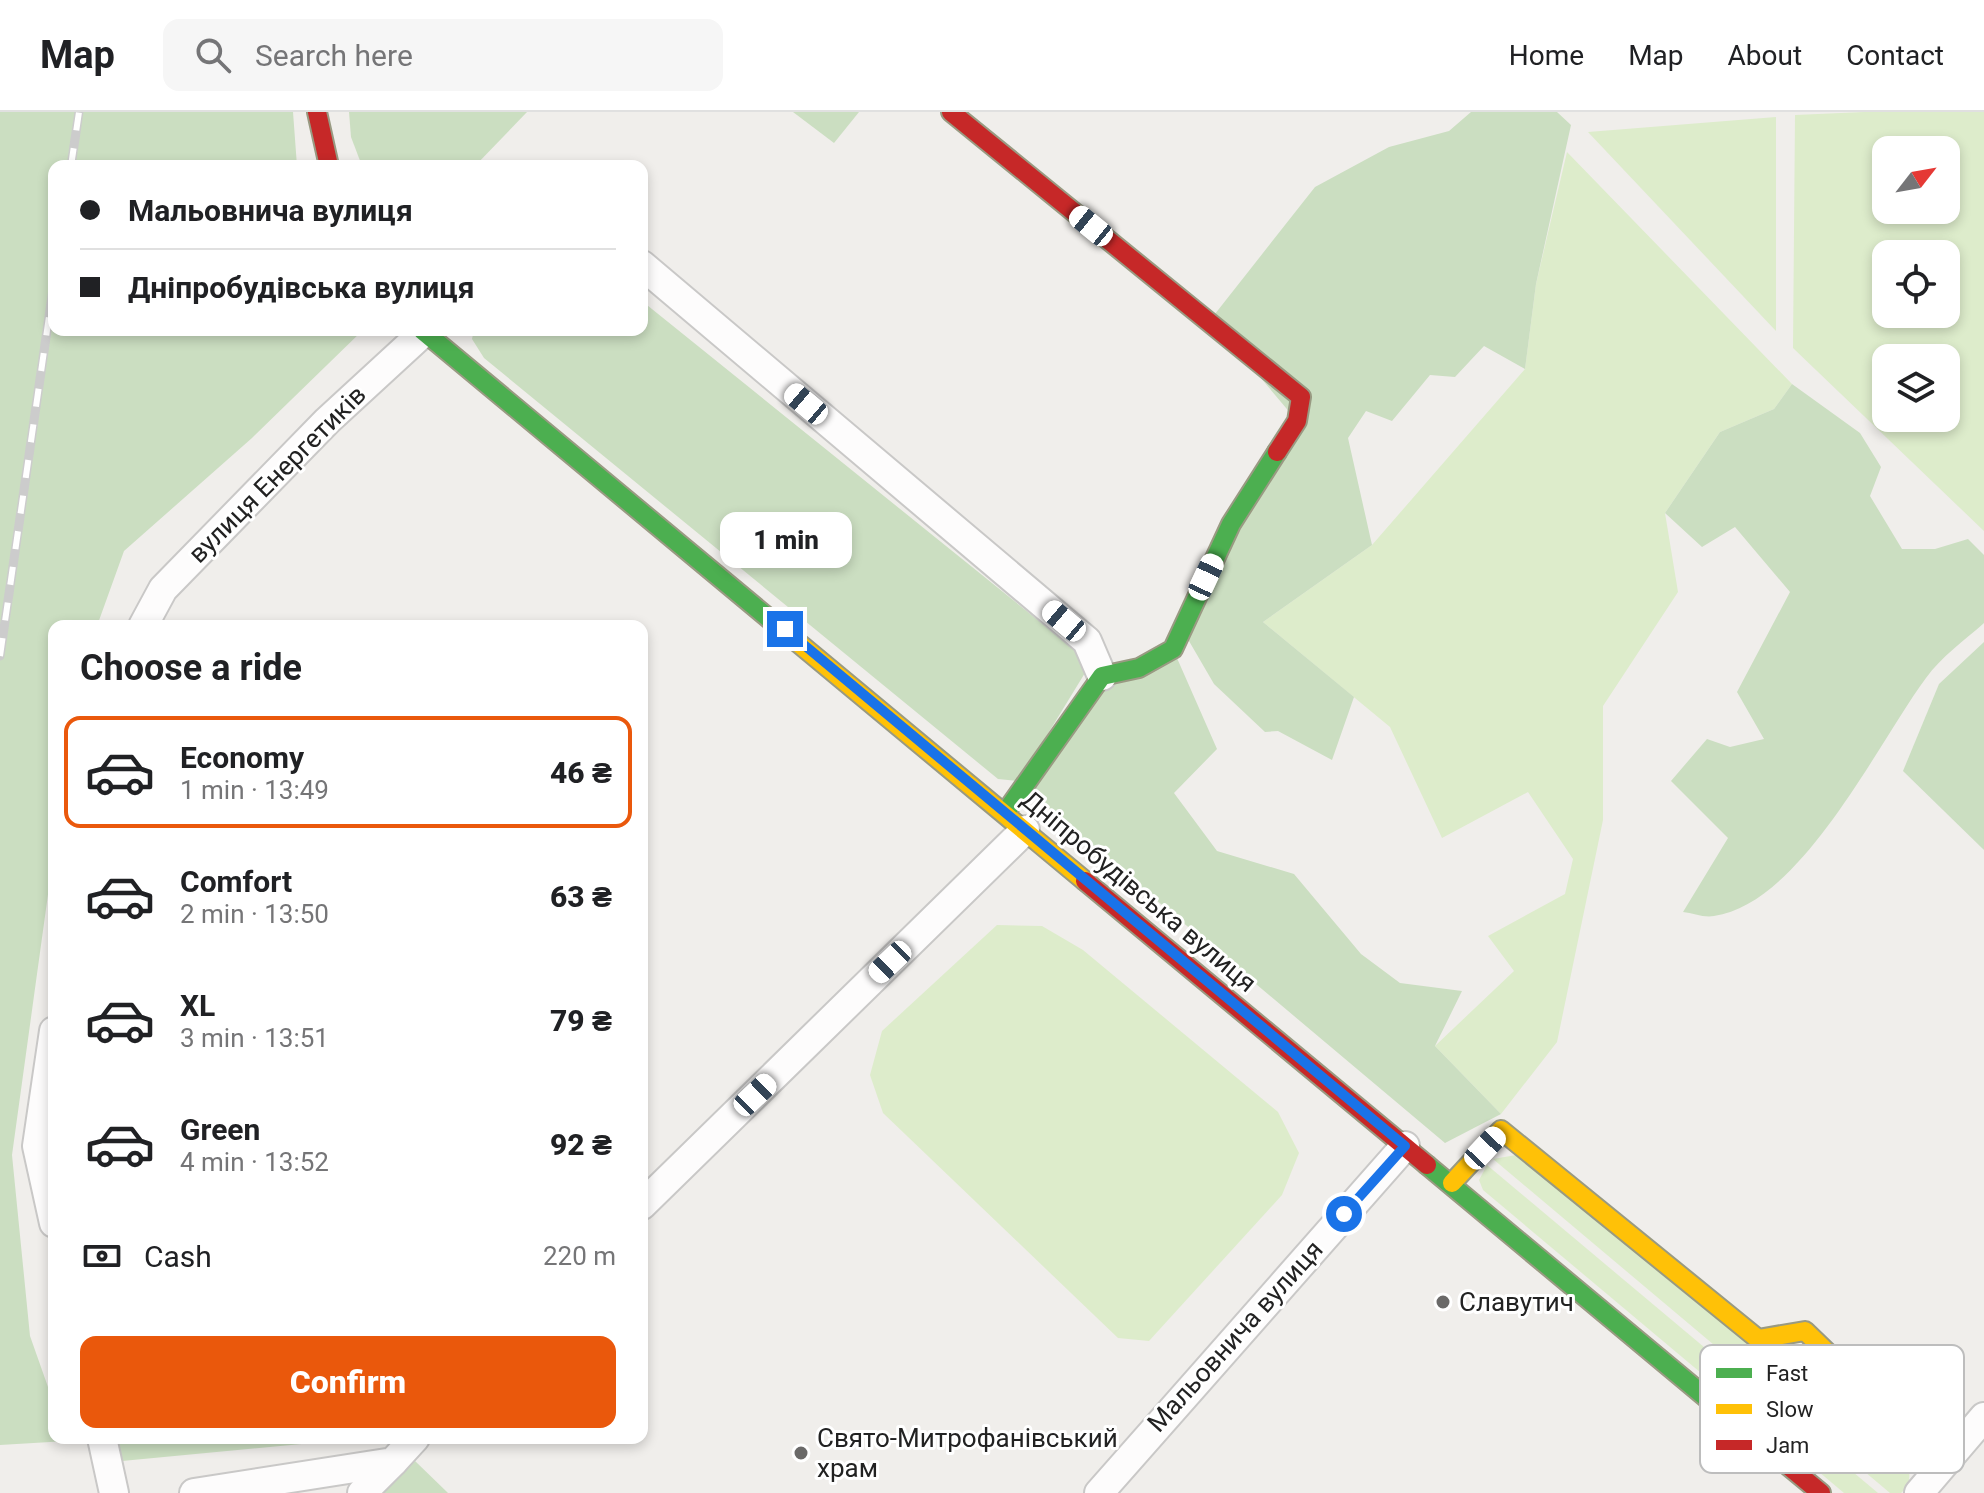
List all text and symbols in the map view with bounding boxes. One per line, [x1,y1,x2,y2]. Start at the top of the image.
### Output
search box [163,19,723,91]
text: Map [40,33,115,77]
icon: search [191,33,235,77]
text: Search here [255,38,413,73]
text: Home [1509,39,1584,72]
text: Map [1628,39,1684,72]
text: About [1728,39,1802,72]
text: Contact [1846,39,1944,72]
north arrow [1872,136,1960,224]
map controls [1872,136,1960,432]
text: Мальовнича вулиця [128,193,413,228]
car [1065,202,1117,250]
button: locate [1872,240,1960,328]
text: Дніпробудівська вулиця [128,270,475,305]
button: layers [1872,344,1960,432]
street label: вулиця Енергетиків [182,379,372,569]
car [780,379,832,429]
callout: 1 min [719,513,851,569]
text: 1 min [753,525,819,555]
car [1185,550,1227,604]
car [1038,596,1090,646]
route end [767,611,803,647]
text: Choose a ride [80,647,302,689]
icon: car [84,736,156,808]
text: Economy [180,740,304,775]
text: 46 ₴ [550,755,612,790]
text: 1 min · 13:49 [180,775,329,805]
street label: Дніпробудівська вулиця [1016,784,1262,998]
icon: car [84,860,156,932]
text: Comfort [180,864,292,899]
text: 63 ₴ [550,879,612,914]
text: 2 min · 13:50 [180,899,329,929]
car [864,937,916,987]
icon: car [84,984,156,1056]
text: XL [180,988,215,1023]
text: 79 ₴ [550,1003,612,1038]
text: 3 min · 13:51 [180,1023,329,1053]
car [729,1070,781,1120]
icon: car [84,1108,156,1180]
text: Green [180,1112,260,1147]
car [1460,1122,1510,1174]
text: 92 ₴ [550,1127,612,1162]
text: 4 min · 13:52 [180,1147,329,1177]
route start [1326,1196,1362,1232]
icon: cash [80,1234,124,1278]
street label: Мальовнича вулиця [1141,1234,1329,1438]
text: Cash [144,1239,212,1274]
text: 220 m [543,1241,616,1271]
place label: Славутич [1459,1287,1574,1317]
marker: Славутич [1434,1293,1452,1311]
button: Confirm [80,1336,616,1428]
legend [1700,1345,1964,1473]
text: Fast [1766,1361,1808,1386]
text: Slow [1766,1397,1814,1422]
place label: Свято-Митрофанівський храм [817,1423,1118,1483]
text: Jam [1766,1433,1809,1458]
marker: Свято-Митрофанівський храм [792,1444,810,1462]

